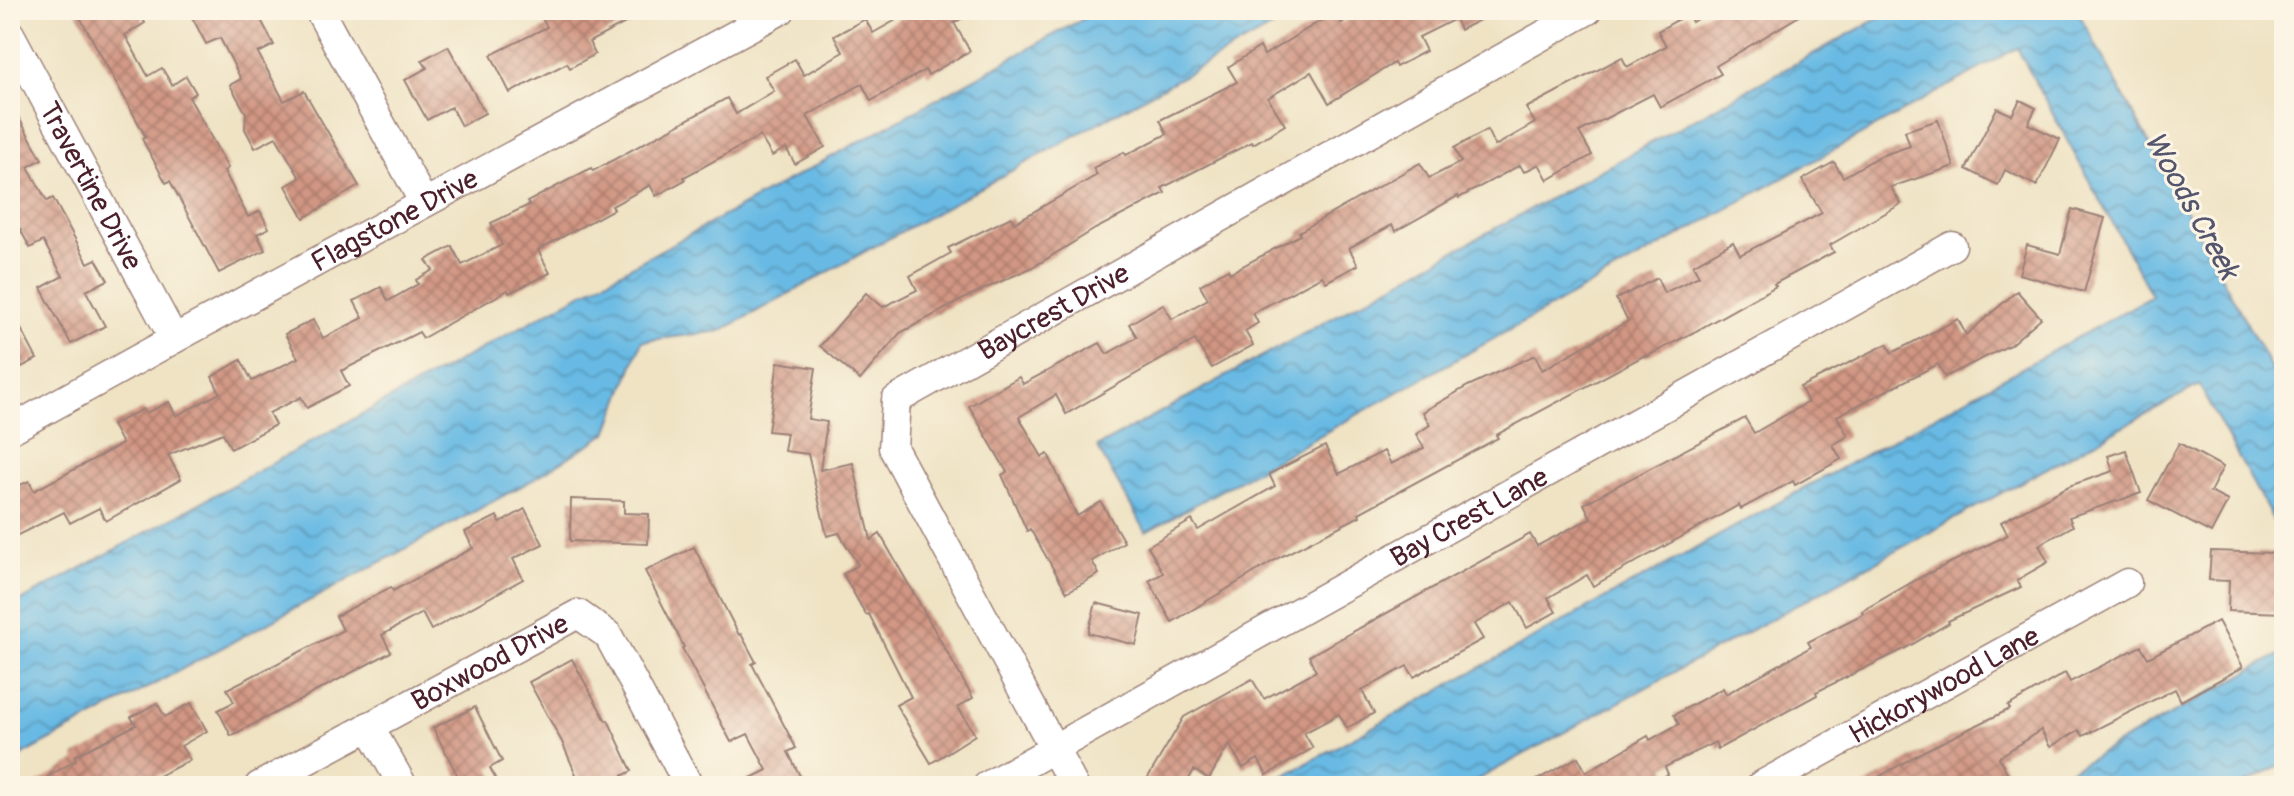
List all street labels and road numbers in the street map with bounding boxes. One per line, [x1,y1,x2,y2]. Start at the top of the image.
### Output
street label: Travertine Drive [31,96,150,276]
street label: Flagstone Drive [305,161,485,280]
street label: Baycrest Drive [972,256,1136,369]
street label: Bay Crest Lane [1385,460,1555,576]
street label: Boxwood Drive [406,606,575,720]
street label: Hickorywood Lane [1843,619,2046,752]

